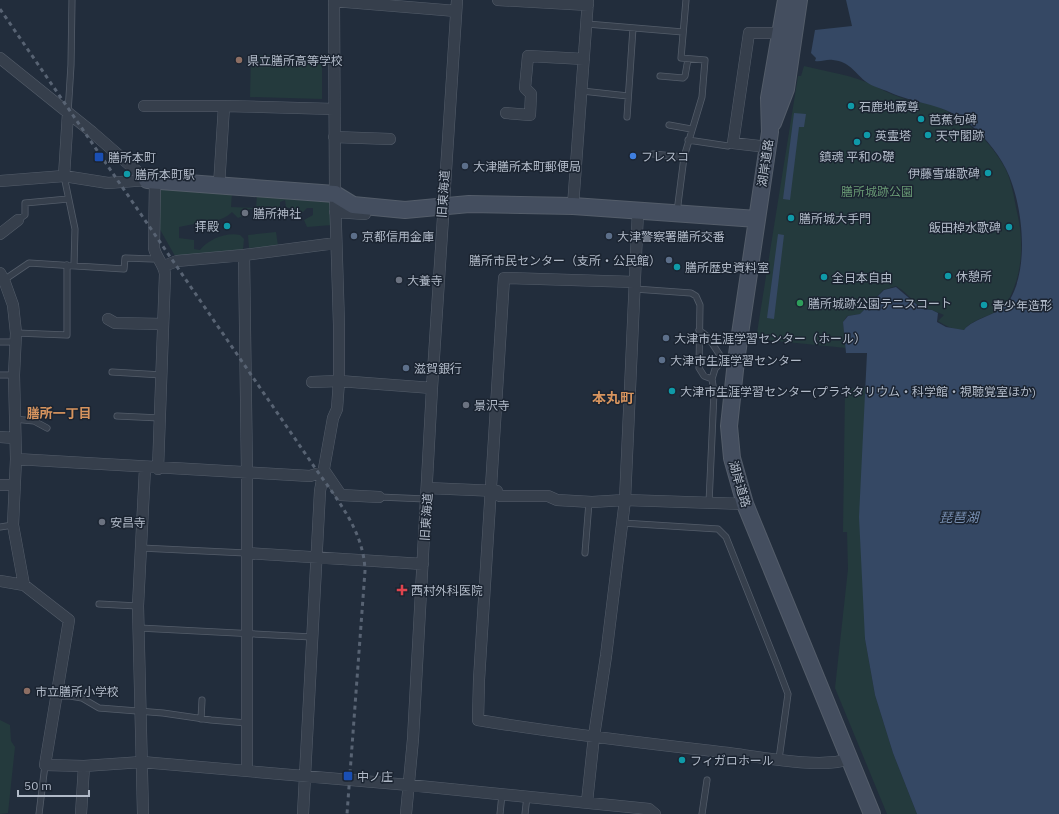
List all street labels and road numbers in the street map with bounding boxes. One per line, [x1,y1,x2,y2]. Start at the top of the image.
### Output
street label: 湖岸道路 [754,138,776,188]
street label: 旧東海道 [434,170,452,218]
street label: 湖岸道路 [726,459,754,509]
street label: 旧東海道 [417,493,435,541]

